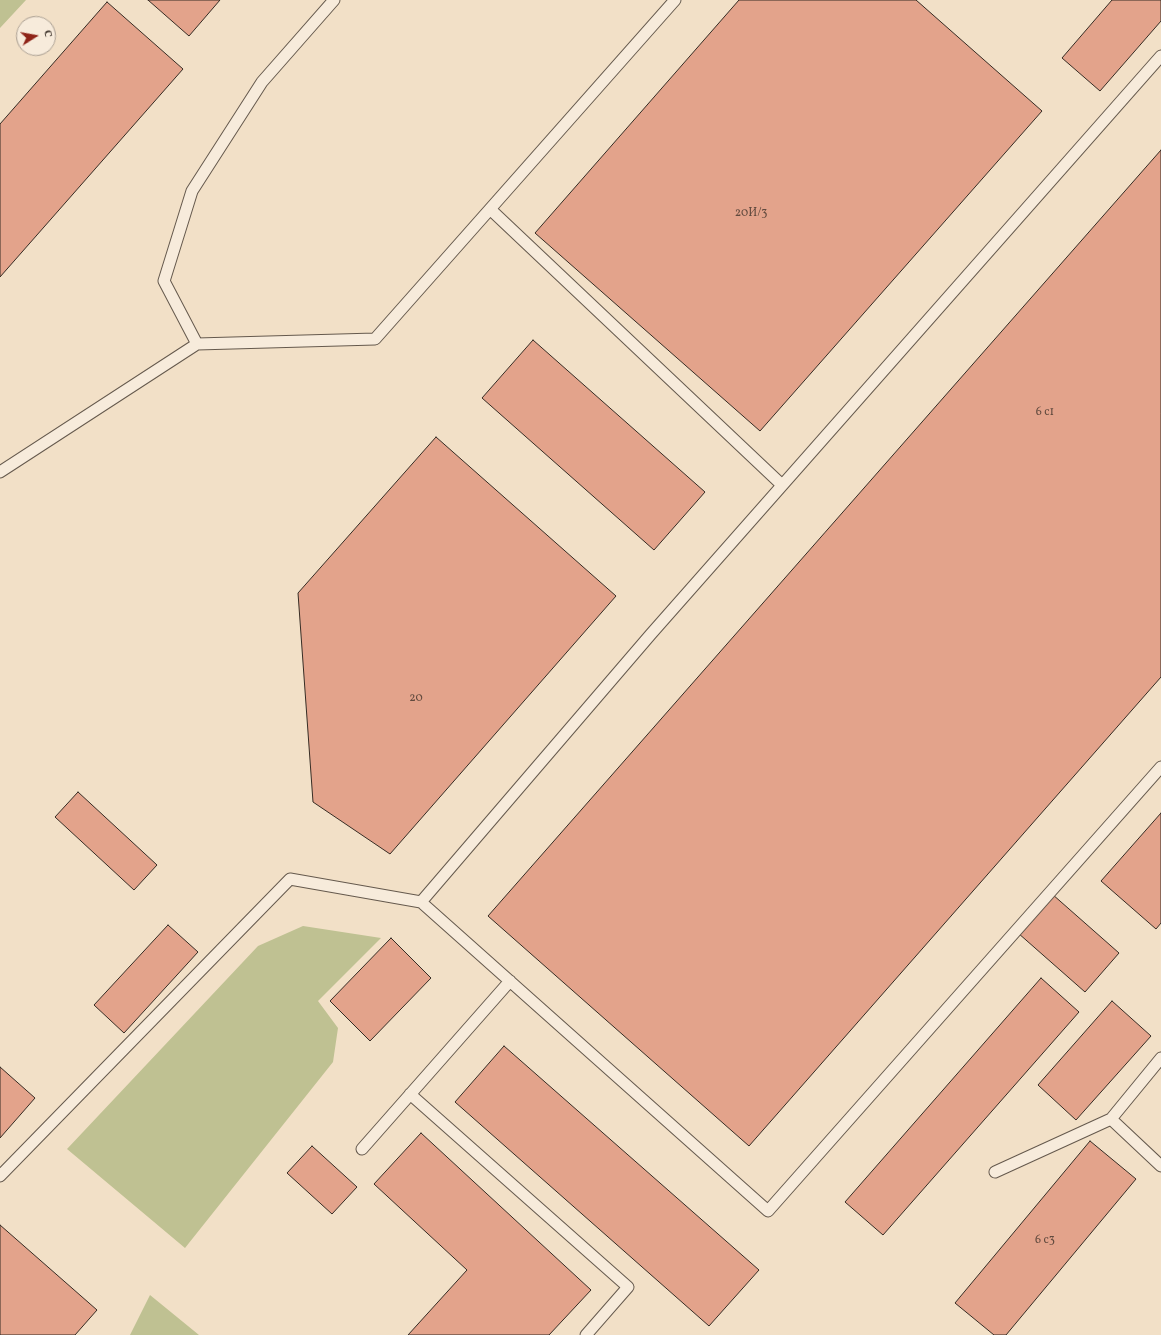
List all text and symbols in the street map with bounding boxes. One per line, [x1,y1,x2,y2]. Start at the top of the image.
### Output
north arrow [16,16,56,56]
text: С [39,29,55,39]
house number: 20И/3 [735,207,767,221]
house number: 6 с1 [1036,406,1054,420]
house number: 20 [409,692,423,706]
house number: 6 с3 [1035,1234,1055,1248]

